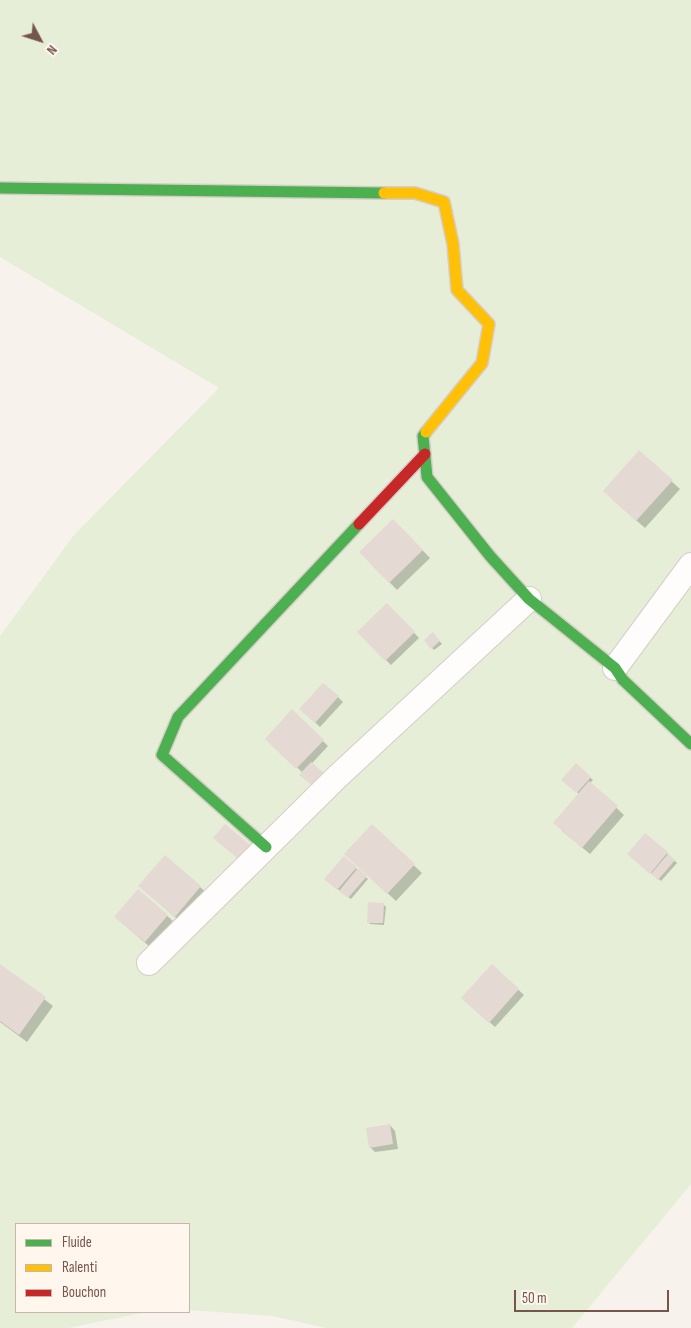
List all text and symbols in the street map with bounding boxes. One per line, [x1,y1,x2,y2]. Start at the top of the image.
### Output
north arrow [15,15,65,65]
text: N [43,42,61,58]
legend [15,1223,190,1313]
text: Fluide [62,1233,92,1252]
text: Ralenti [62,1258,97,1277]
scale bar [516,1280,671,1312]
text: Bouchon [62,1283,106,1302]
text: 50 m [522,1289,547,1308]

